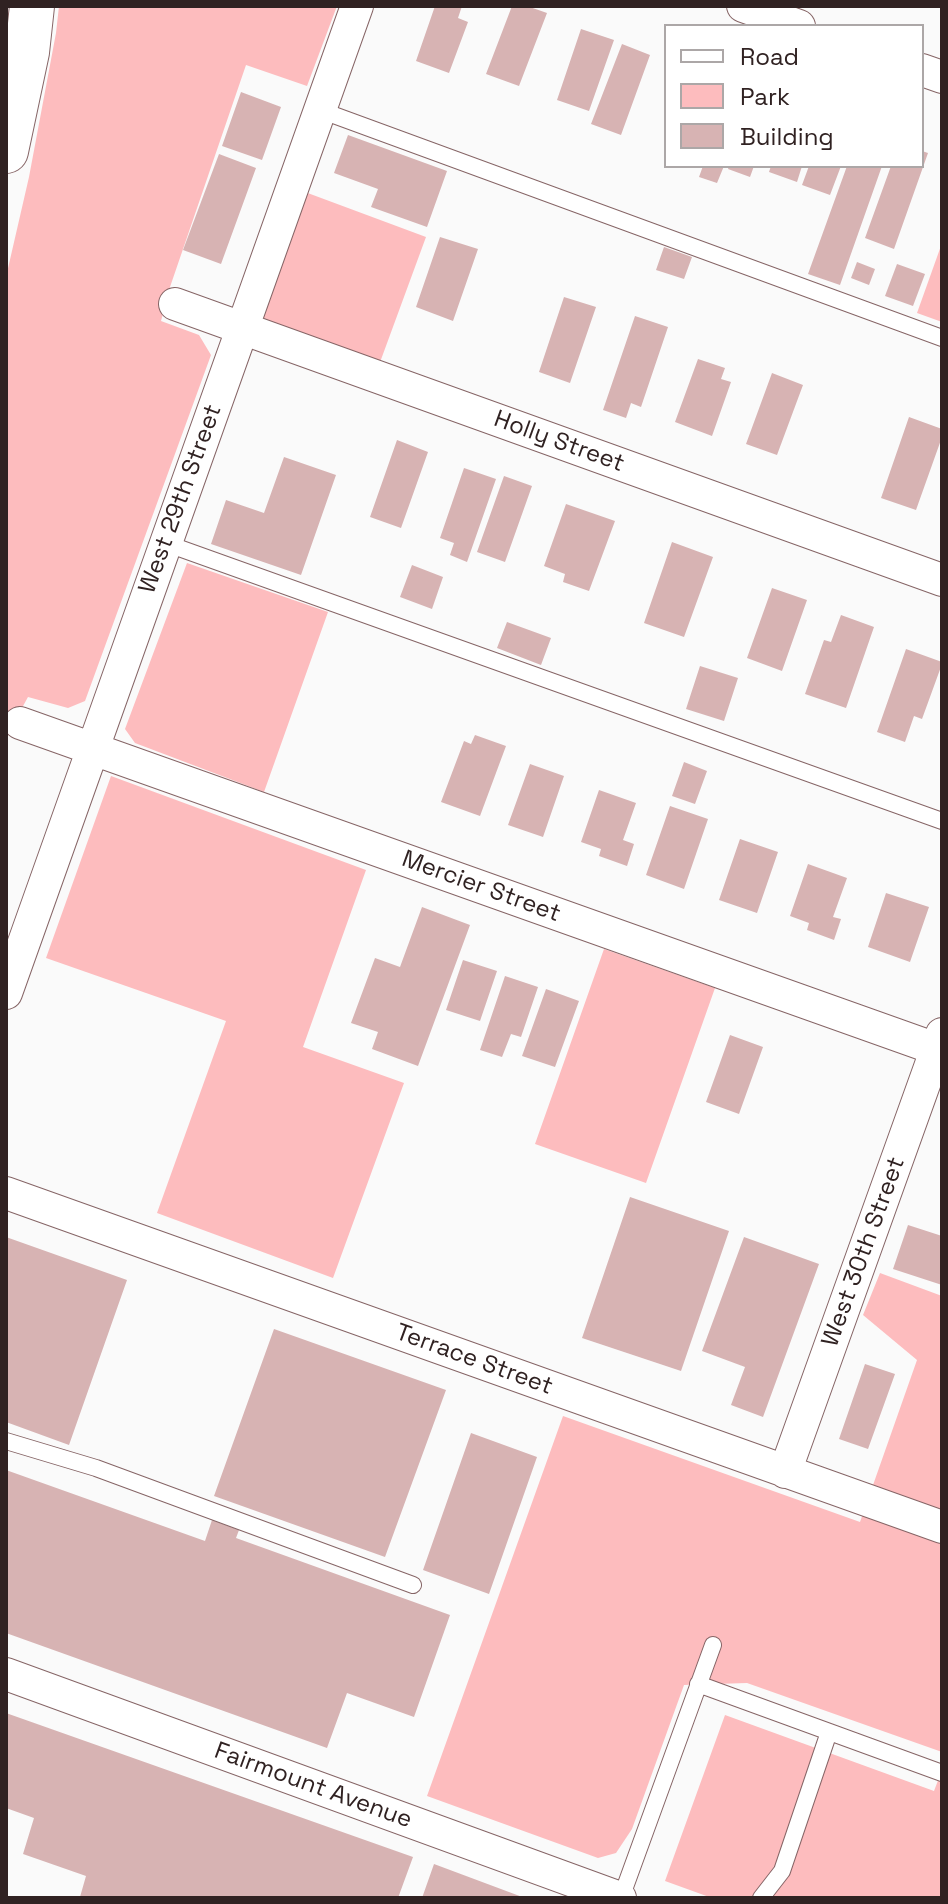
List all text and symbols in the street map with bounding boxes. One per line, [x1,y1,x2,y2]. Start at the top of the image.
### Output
legend [664,24,924,168]
text: Road [740,41,799,72]
text: Park [740,81,790,112]
text: Building [740,121,834,152]
street label: West 29th Street [133,401,229,597]
street label: Holly Street [490,405,628,479]
street label: Mercier Street [398,845,564,929]
street label: West 30th Street [816,1153,912,1351]
street label: Terrace Street [391,1318,557,1402]
street label: Fairmount Avenue [210,1737,416,1835]

